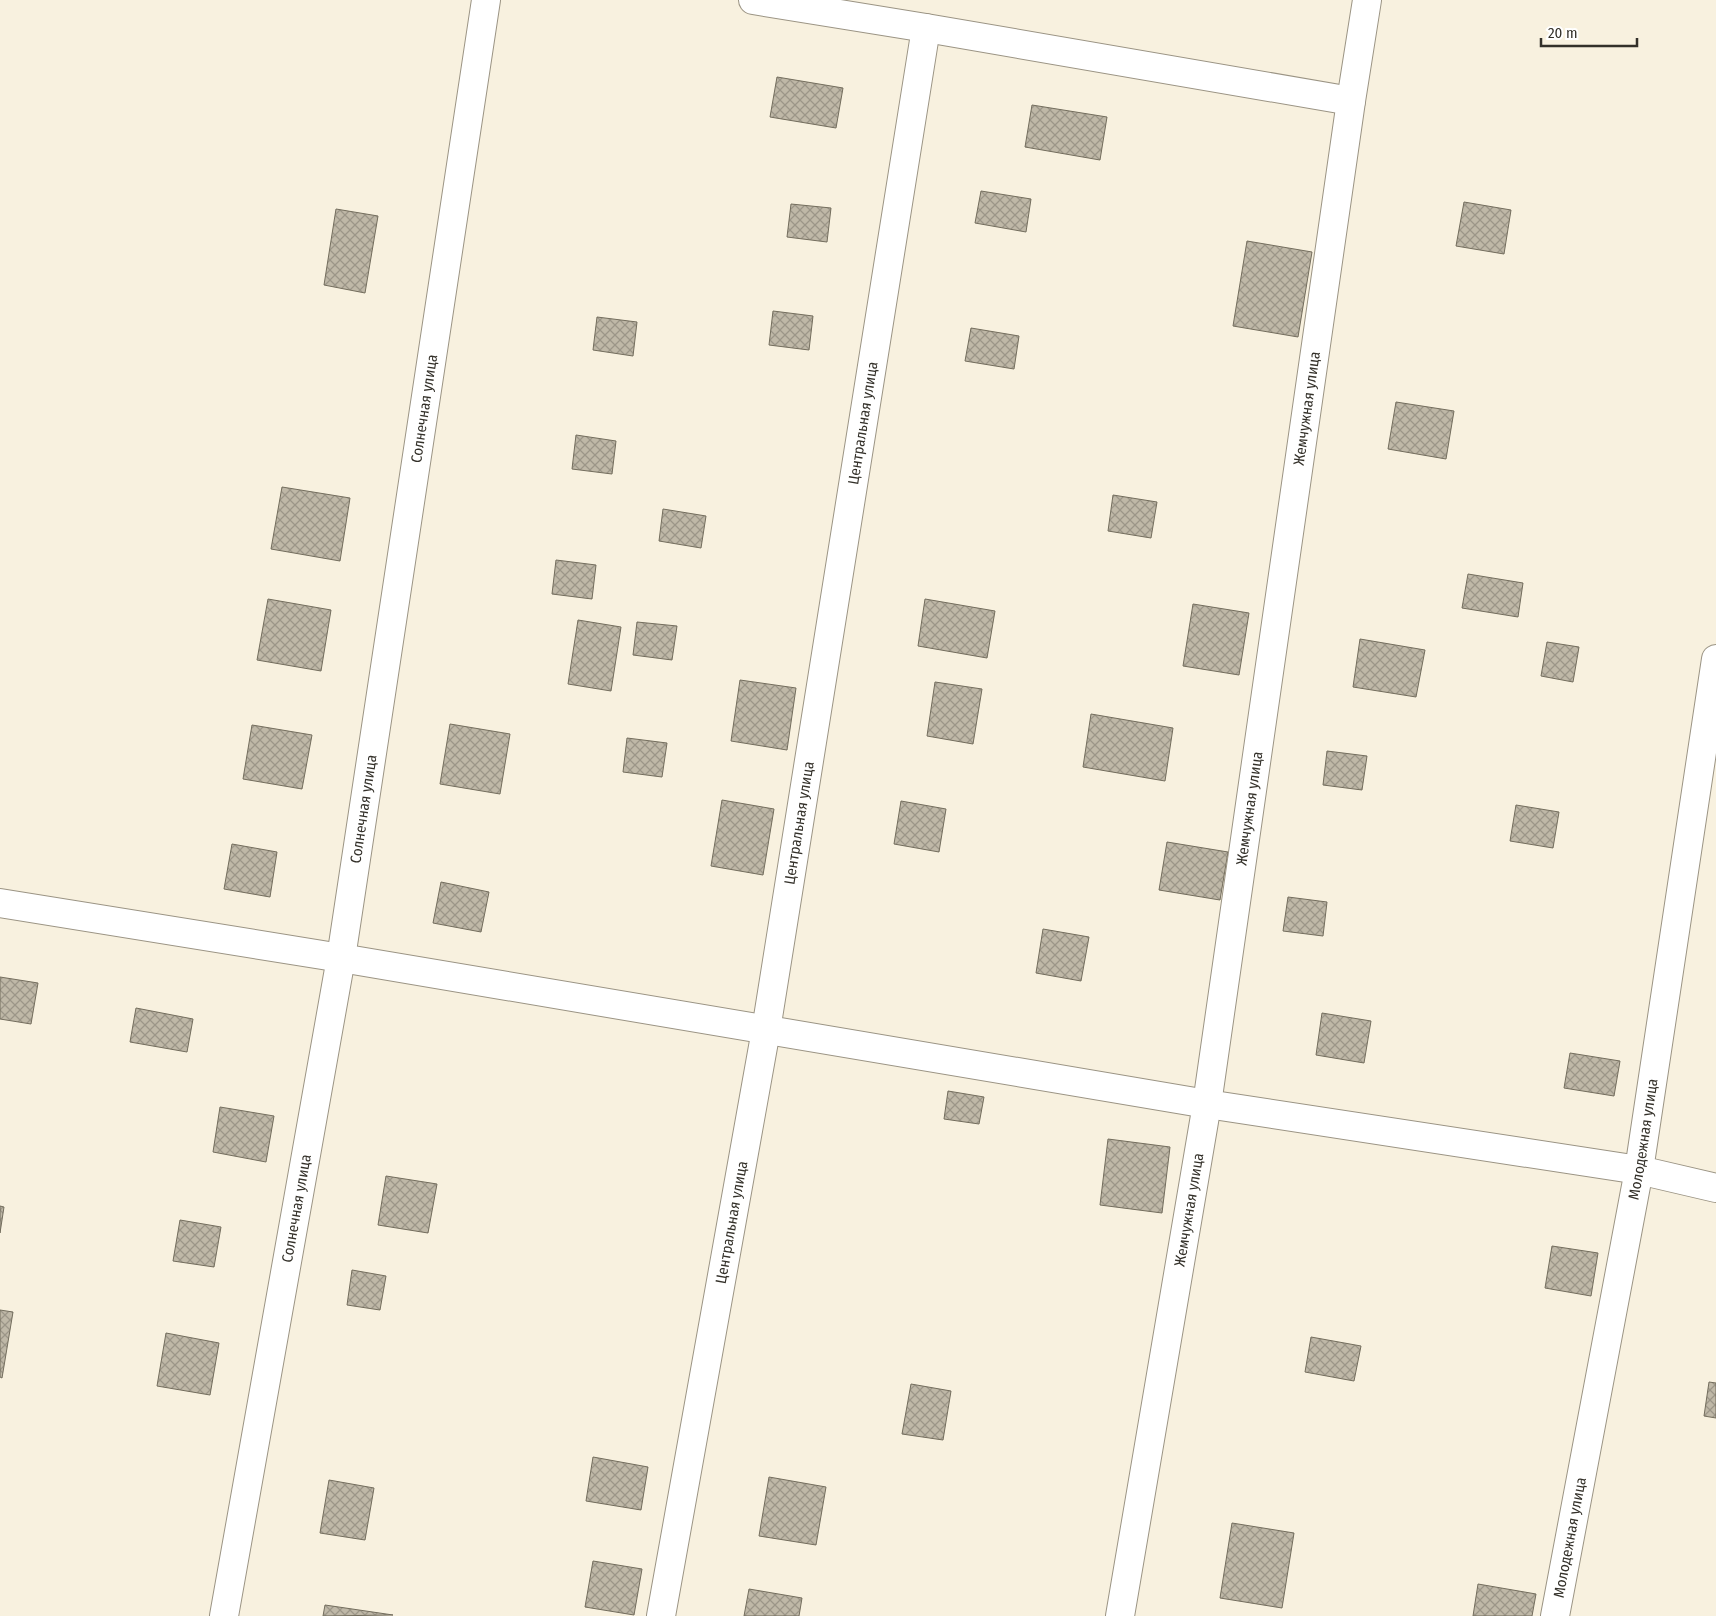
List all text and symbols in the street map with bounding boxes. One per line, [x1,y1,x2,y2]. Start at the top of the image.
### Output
scale bar [1541,15,1637,47]
text: 20 m [1548,24,1578,42]
street label: Жемчужная улица [1290,350,1324,467]
street label: Солнечная улица [407,353,441,464]
street label: Центральная улица [844,360,882,486]
street label: Жемчужная улица [1232,750,1267,867]
street label: Солнечная улица [346,753,381,865]
street label: Центральная улица [780,760,818,886]
street label: Молодежная улица [1625,1077,1662,1201]
street label: Жемчужная улица [1171,1152,1208,1268]
street label: Солнечная улица [278,1153,315,1264]
street label: Центральная улица [712,1159,751,1285]
street label: Молодежная улица [1550,1476,1590,1599]

